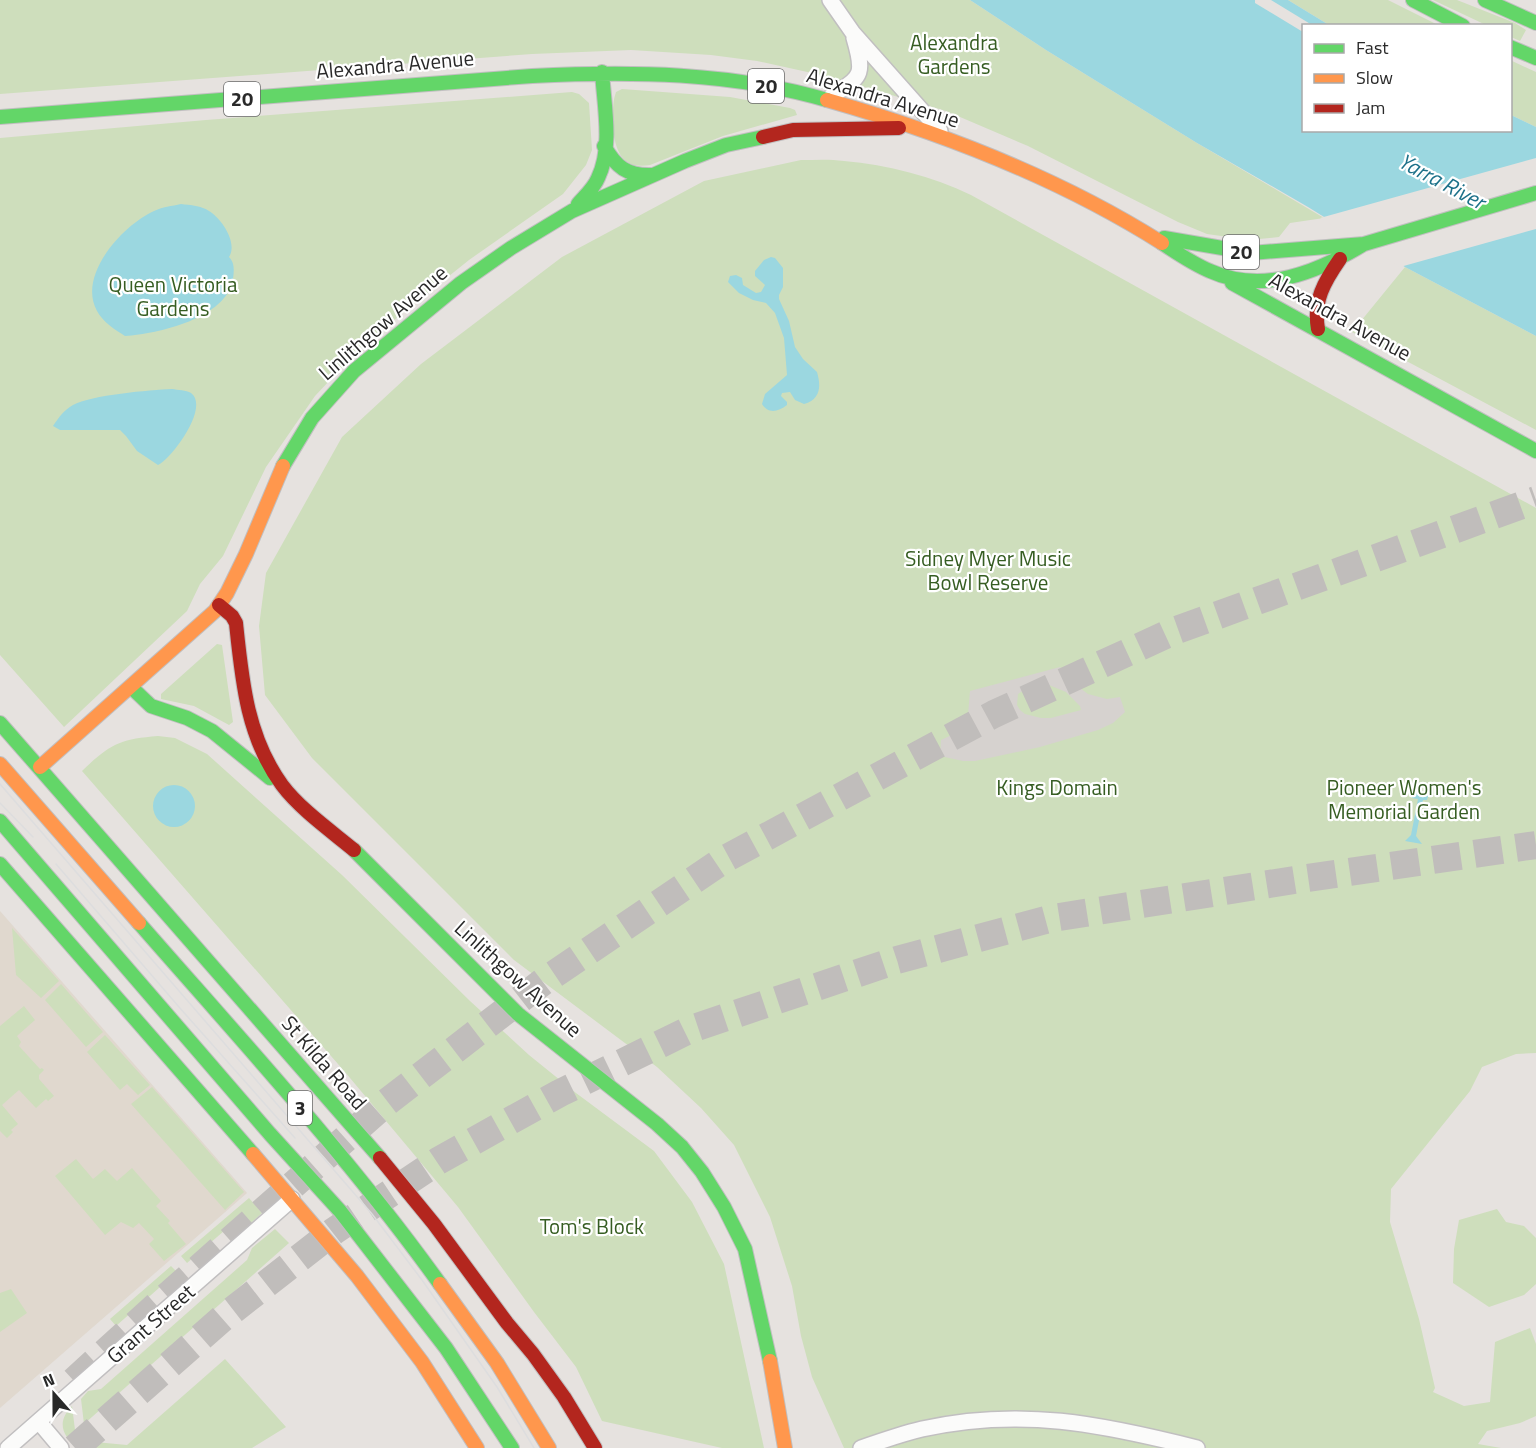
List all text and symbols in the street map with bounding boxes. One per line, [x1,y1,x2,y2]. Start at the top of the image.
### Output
legend [1302,24,1512,132]
park label: Alexandra Gardens [910,26,998,82]
text: Fast [1356,34,1389,61]
street label: Alexandra Avenue [315,41,475,87]
street label: Alexandra Avenue [803,59,964,135]
text: Slow [1356,64,1393,91]
road number: 20 [748,69,784,103]
road number: 20 [224,82,260,116]
text: Jam [1356,94,1385,121]
water label: Yarra River [1393,144,1494,219]
road number: 20 [1223,235,1259,269]
street label: Linlithgow Avenue [311,257,454,388]
street label: Alexandra Avenue [1263,264,1417,368]
park label: Queen Victoria Gardens [109,268,238,324]
park label: Sidney Myer Music Bowl Reserve [905,542,1071,598]
park label: Kings Domain [996,771,1118,803]
park label: Pioneer Women's Memorial Garden [1326,771,1482,827]
street label: Linlithgow Avenue [448,912,590,1044]
street label: St Kilda Road [275,1008,375,1117]
road number: 3 [288,1091,312,1125]
park label: Tom's Block [540,1210,644,1242]
street label: Grant Street [99,1275,202,1371]
north arrow [24,1364,84,1424]
text: N [39,1367,58,1393]

